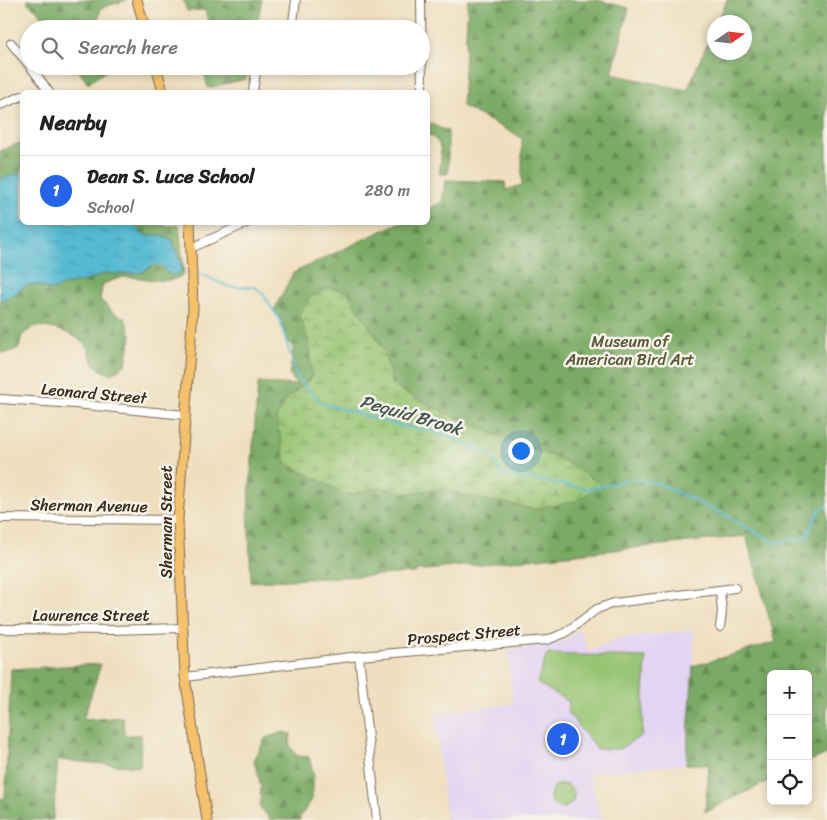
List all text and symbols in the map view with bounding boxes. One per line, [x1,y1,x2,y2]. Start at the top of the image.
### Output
north arrow [707,15,752,60]
search box [20,20,430,75]
text: Search here [78,31,178,64]
icon: search [38,34,66,62]
text: Nearby [40,104,106,142]
text: Dean S. Luce School [87,160,254,193]
text: 1 [53,176,59,205]
text: 280 m [365,176,410,205]
text: School [87,193,134,222]
park label: Museum of American Bird Art [565,327,694,374]
street label: Leonard Street [40,374,149,413]
water label: Pequid Brook [356,385,468,445]
your location [508,438,534,464]
street label: Sherman Street [152,466,181,578]
street label: Sherman Avenue [30,490,148,521]
street label: Lawrence Street [33,601,149,630]
street label: Prospect Street [406,615,522,654]
map controls [767,670,812,805]
button: + [767,670,812,715]
button: − [767,715,812,760]
pin: 1 [547,720,579,758]
button: locate [767,760,812,805]

